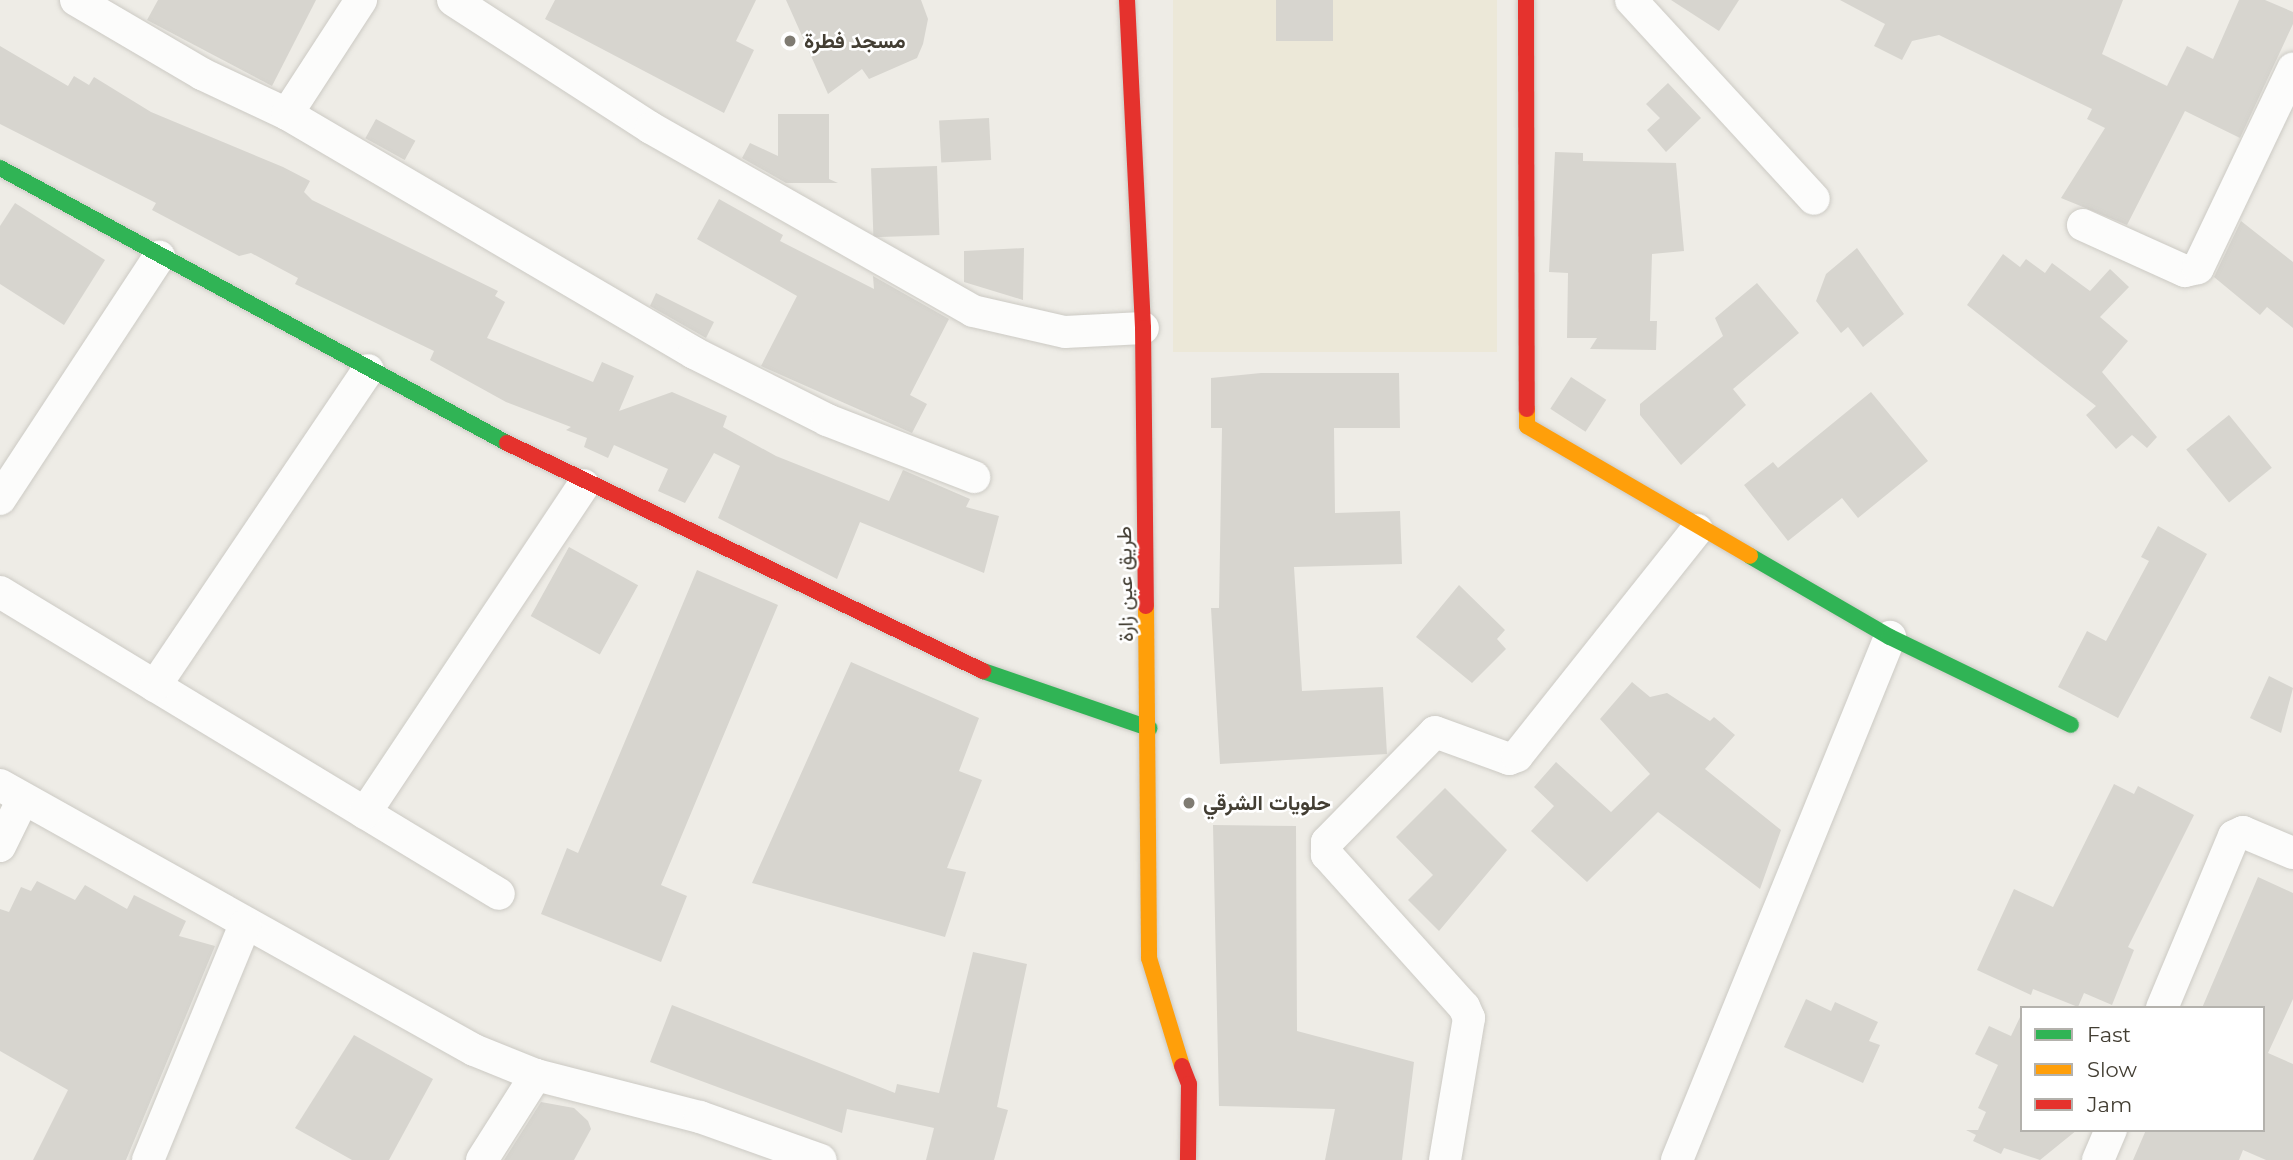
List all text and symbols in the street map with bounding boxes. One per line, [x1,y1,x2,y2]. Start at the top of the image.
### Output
place label: مسجد فطرة [804,28,906,54]
marker: مسجد فطرة [782,33,798,49]
street label: طريق عين زارة [1111,526,1139,642]
place label: حلويات الشرقي [1203,790,1331,816]
marker: حلويات الشرقي [1181,795,1197,811]
legend [2020,1006,2265,1132]
text: Fast [2087,1022,2131,1047]
text: Slow [2087,1057,2137,1082]
text: Jam [2087,1092,2132,1117]

